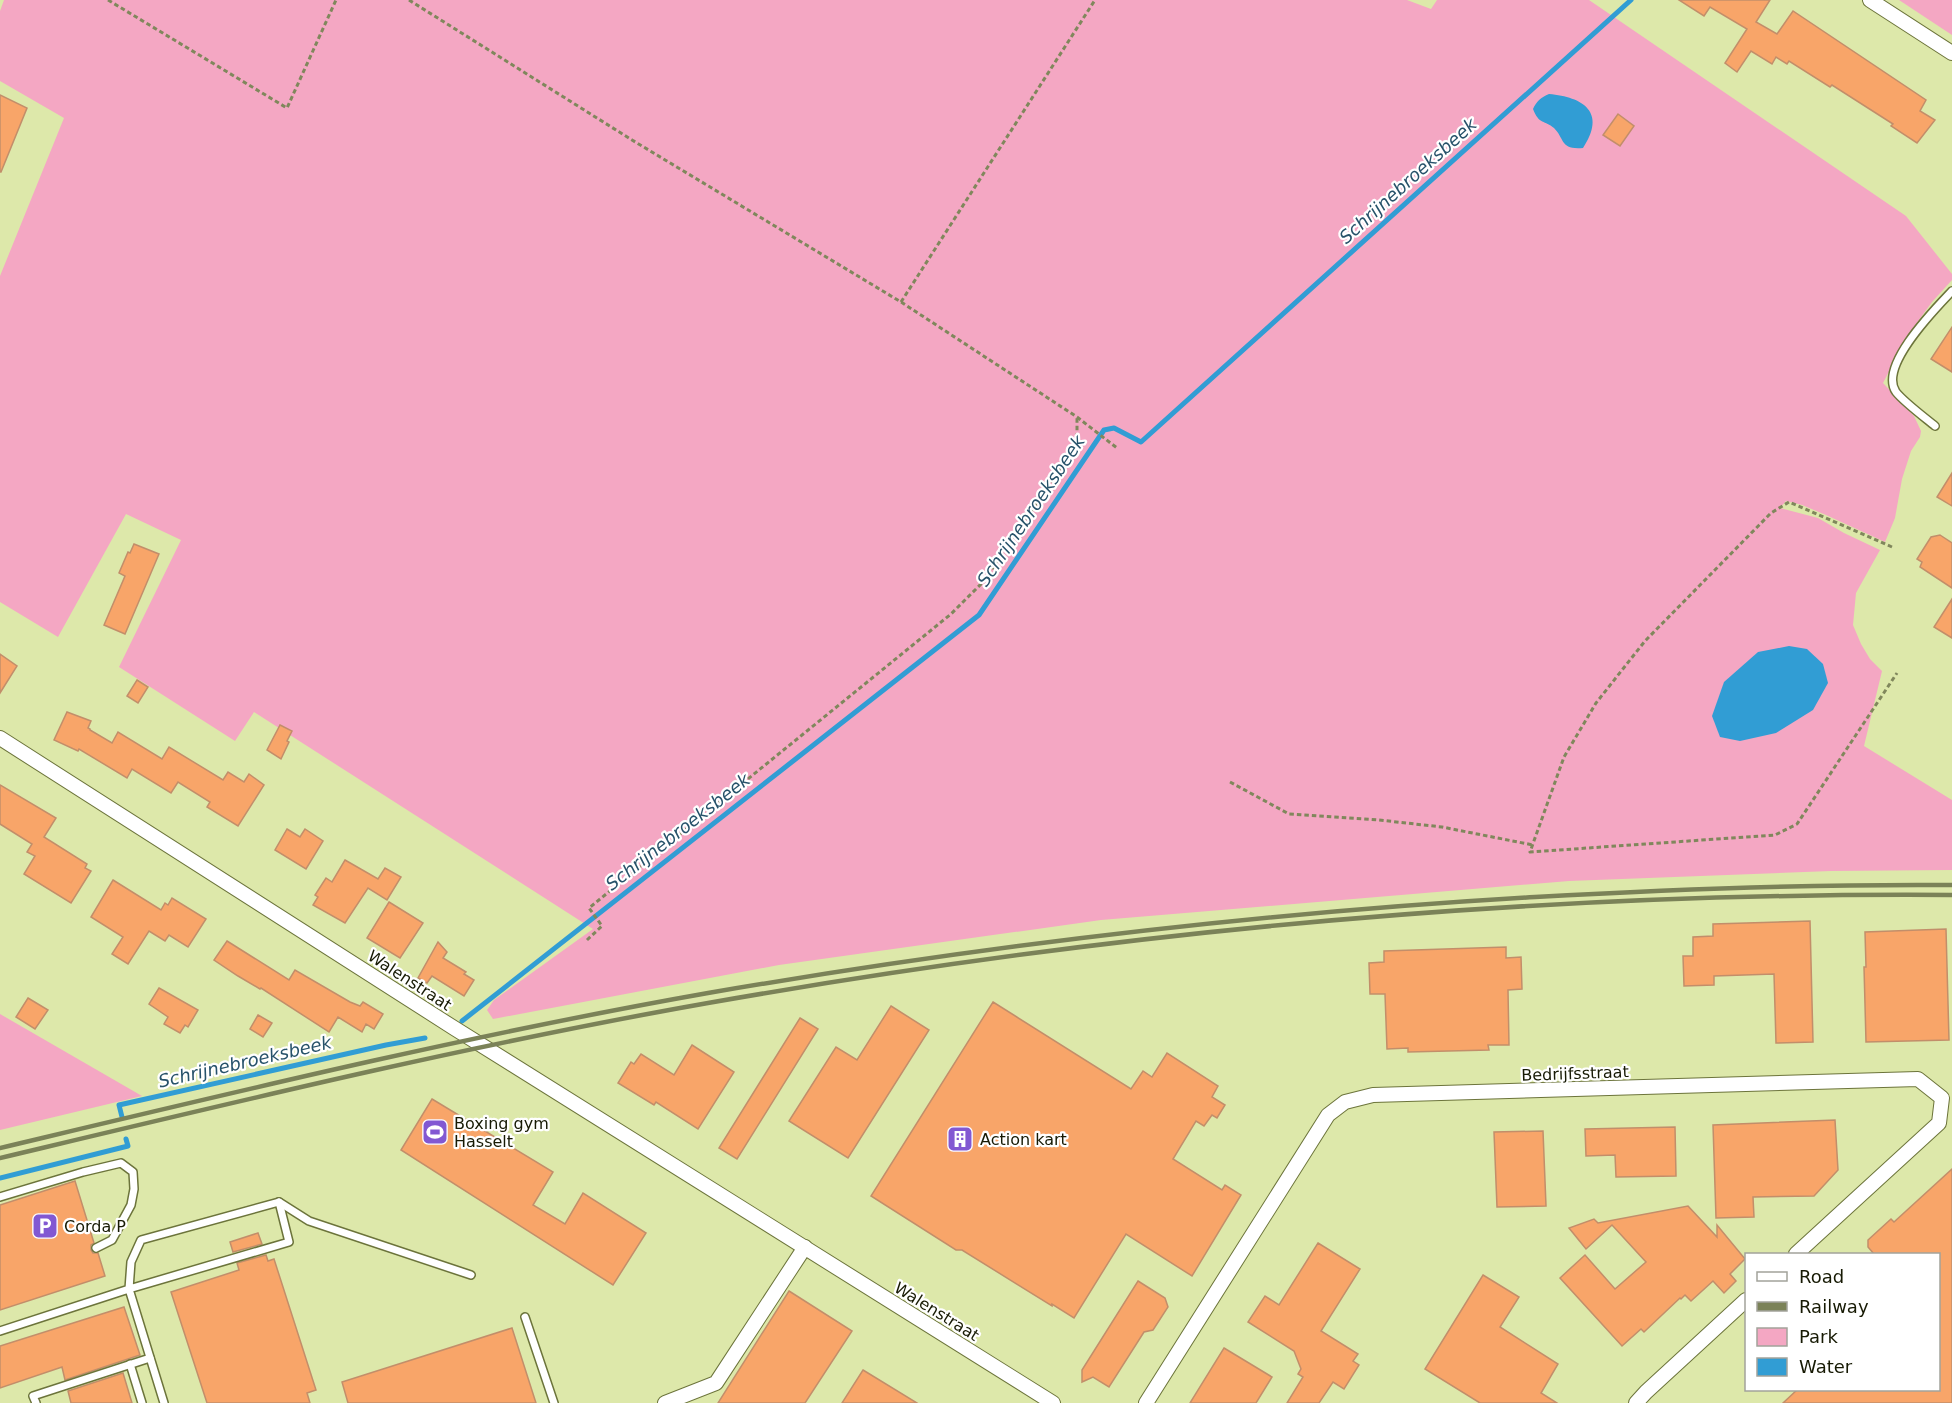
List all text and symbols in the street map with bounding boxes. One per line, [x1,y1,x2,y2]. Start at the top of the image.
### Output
water label: Schrijnebroeksbeek [1335,112,1482,248]
water label: Schrijnebroeksbeek [972,430,1090,590]
water label: Schrijnebroeksbeek [601,768,755,894]
street label: Walenstraat [364,946,455,1015]
water label: Schrijnebroeksbeek [156,1031,335,1092]
street label: Bedrijfsstraat [1521,1062,1629,1085]
place label: Boxing gym Hasselt [454,1114,549,1151]
sports icon: Boxing gym Hasselt [420,1117,450,1147]
building icon: Action kart [945,1124,975,1154]
place label: Action kart [980,1130,1067,1149]
parking icon: Corda P [30,1211,60,1241]
place label: Corda P [64,1217,126,1236]
legend [1745,1253,1940,1391]
text: Road [1799,1266,1844,1287]
street label: Walenstraat [891,1278,983,1345]
text: Railway [1799,1296,1869,1317]
text: Park [1799,1326,1838,1347]
text: Water [1799,1356,1853,1377]

